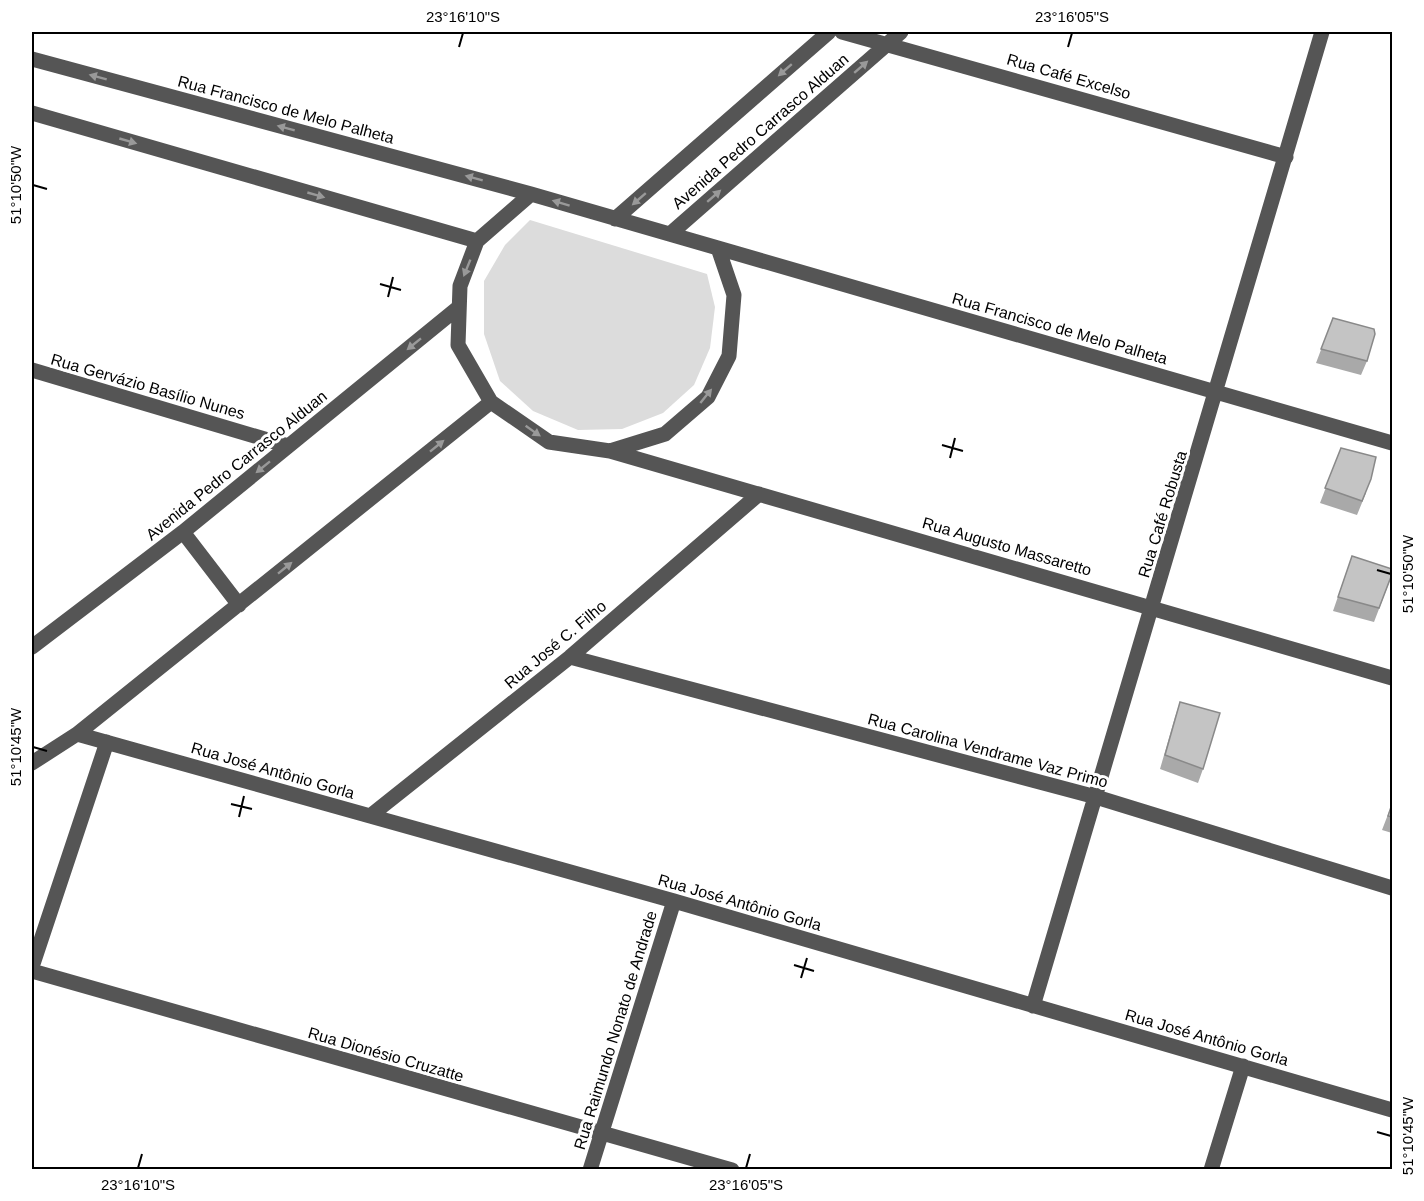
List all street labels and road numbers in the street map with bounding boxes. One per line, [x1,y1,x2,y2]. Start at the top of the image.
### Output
street label: Avenida Pedro Carrasco Alduan [669,50,852,212]
street label: Rua Café Excelso [1005,51,1133,102]
street label: Rua Francisco de Melo Palheta [176,72,396,147]
street label: Rua Francisco de Melo Palheta [950,290,1170,367]
street label: Rua Gervázio Basílio Nunes [49,351,247,422]
street label: Avenida Pedro Carrasco Alduan [143,387,330,544]
street label: Rua Café Robusta [1135,449,1190,580]
street label: Rua Augusto Massaretto [920,514,1094,579]
street label: Rua José C. Filho [501,597,610,692]
street label: Rua Carolina Vendrame Vaz Primo [866,710,1110,791]
street label: Rua José Antônio Gorla [189,739,357,802]
street label: Rua José Antônio Gorla [656,871,824,934]
street label: Rua Raimundo Nonato de Andrade [571,908,660,1152]
street label: Rua José Antônio Gorla [1123,1006,1291,1069]
street label: Rua Dionésio Cruzatte [306,1024,466,1085]

